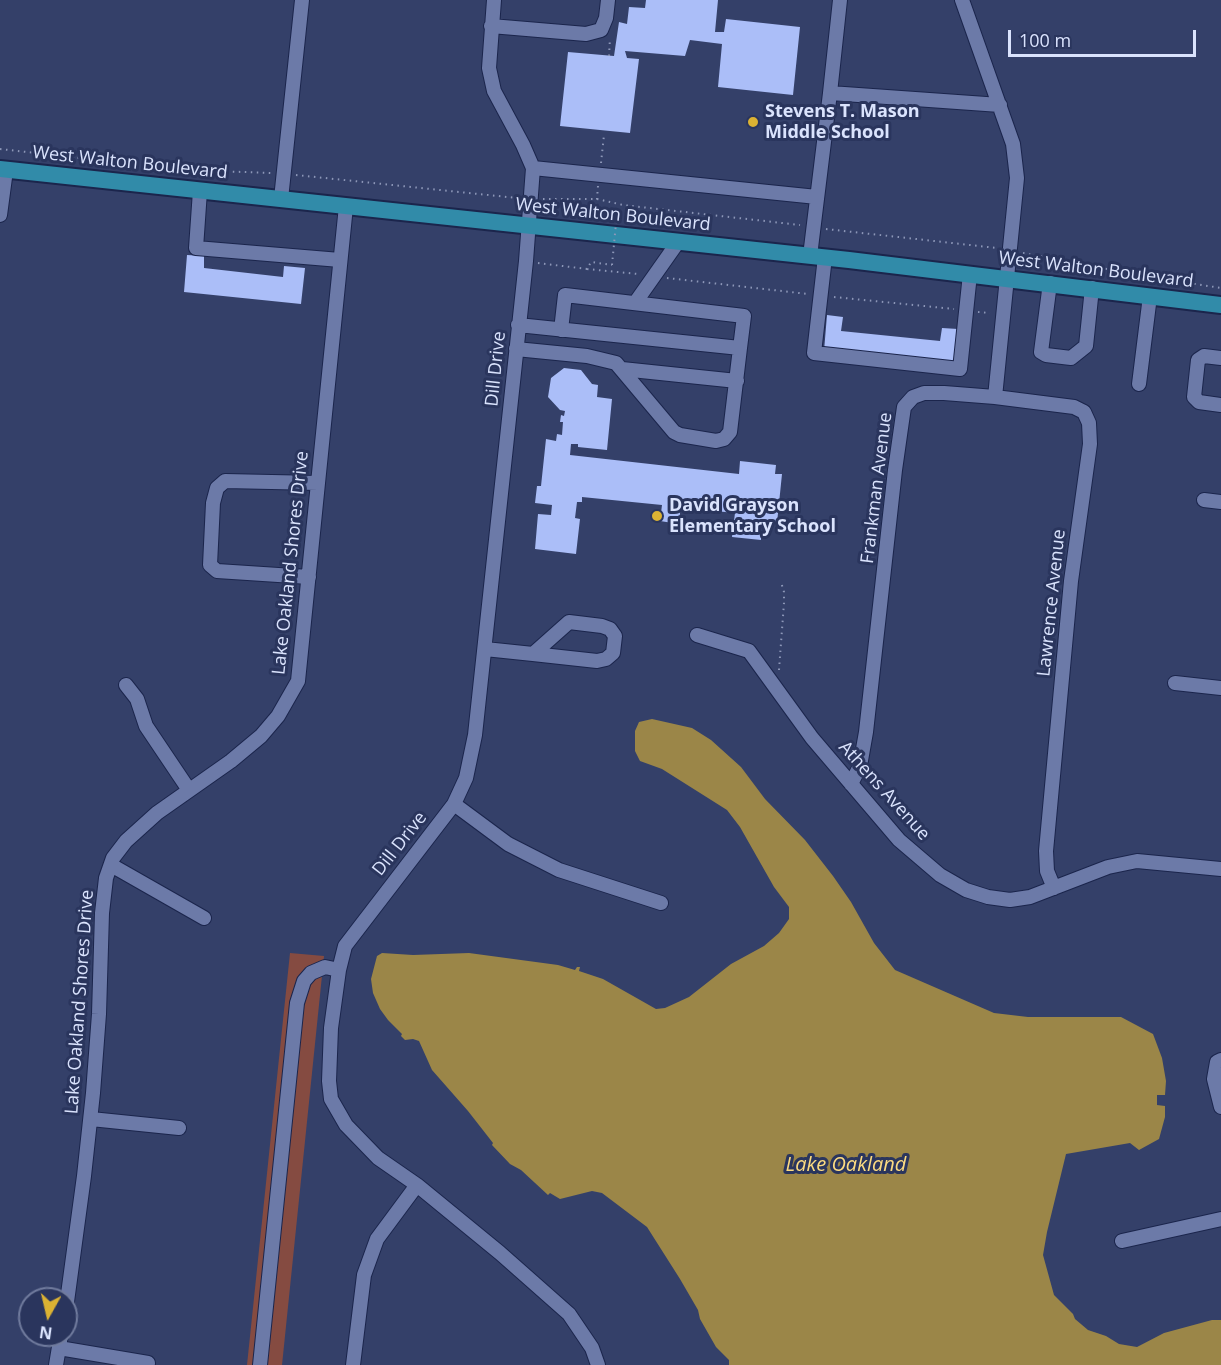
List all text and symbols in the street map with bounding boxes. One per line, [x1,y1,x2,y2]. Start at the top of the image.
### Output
scale bar [1011,18,1198,56]
text: 100 m [1019,28,1071,52]
place label: Stevens T. Mason Middle School [765,101,920,144]
marker: Stevens T. Mason Middle School [746,115,760,129]
street label: West Walton Boulevard [31,142,229,184]
street label: West Walton Boulevard [514,194,712,236]
street label: West Walton Boulevard [997,247,1195,293]
street label: Dill Drive [481,330,511,408]
street label: Frankman Avenue [857,411,897,565]
street label: Lake Oakland Shores Drive [269,450,313,676]
place label: David Grayson Elementary School [669,495,836,538]
marker: David Grayson Elementary School [650,509,664,523]
street label: Lawrence Avenue [1034,528,1070,678]
street label: Athens Avenue [834,737,934,845]
street label: Dill Drive [368,808,432,880]
street label: Lake Oakland Shores Drive [61,889,99,1115]
water label: Lake Oakland [786,1153,906,1177]
north arrow [18,1287,78,1347]
text: N [38,1321,54,1345]

